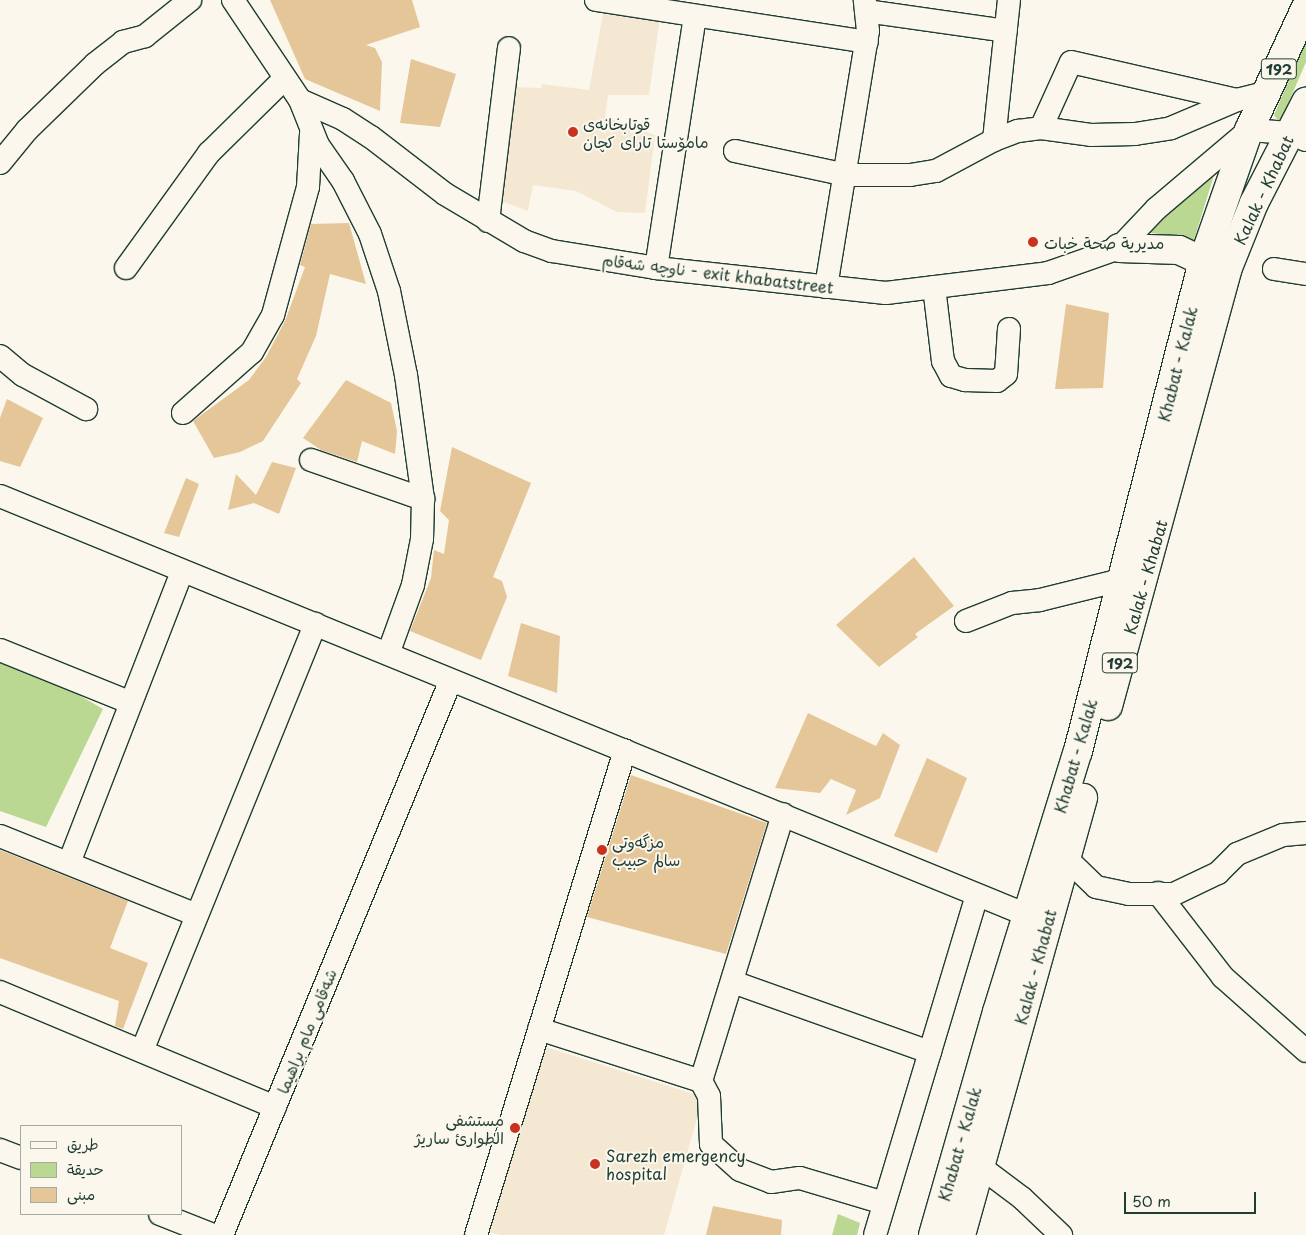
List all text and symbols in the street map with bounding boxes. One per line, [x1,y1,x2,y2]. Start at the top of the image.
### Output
road number: 192 [1260,56,1298,82]
place label: قوتابخانەی مامۆستا تارای کچان [583,113,709,151]
marker: قوتابخانەی مامۆستا تارای کچان [567,126,579,138]
street label: Kalak - Khabat [1229,132,1297,248]
place label: مديرية صحة خبات [1044,232,1164,252]
marker: مديرية صحة خبات [1026,235,1040,249]
street label: ناوچە شەقام - exit khabatstreet [601,249,835,297]
street label: Khabat - Kalak [1153,304,1201,424]
street label: Kalak - Khabat [1119,517,1171,637]
road number: 192 [1101,650,1139,676]
street label: Khabat - Kalak [1049,696,1101,816]
place label: مزگەوتی سالم حبیب [612,831,680,869]
marker: مزگەوتی سالم حبیب [596,844,608,856]
street label: Kalak - Khabat [1010,907,1060,1027]
street label: شەقامی مام براهیما [272,966,340,1096]
street label: Khabat - Kalak [933,1084,985,1204]
place label: مستشفى الطوارئ ساريژ [415,1109,504,1147]
marker: مستشفى الطوارئ ساريژ [508,1121,522,1135]
legend [20,1125,182,1215]
text: طريق [67,1132,99,1155]
place label: Sarezh emergency hospital [606,1145,746,1183]
text: حديقة [67,1157,104,1180]
marker: Sarezh emergency hospital [588,1157,602,1171]
text: مبنى [67,1182,95,1205]
scale bar [1126,1182,1258,1214]
text: 50 m [1132,1189,1171,1212]

